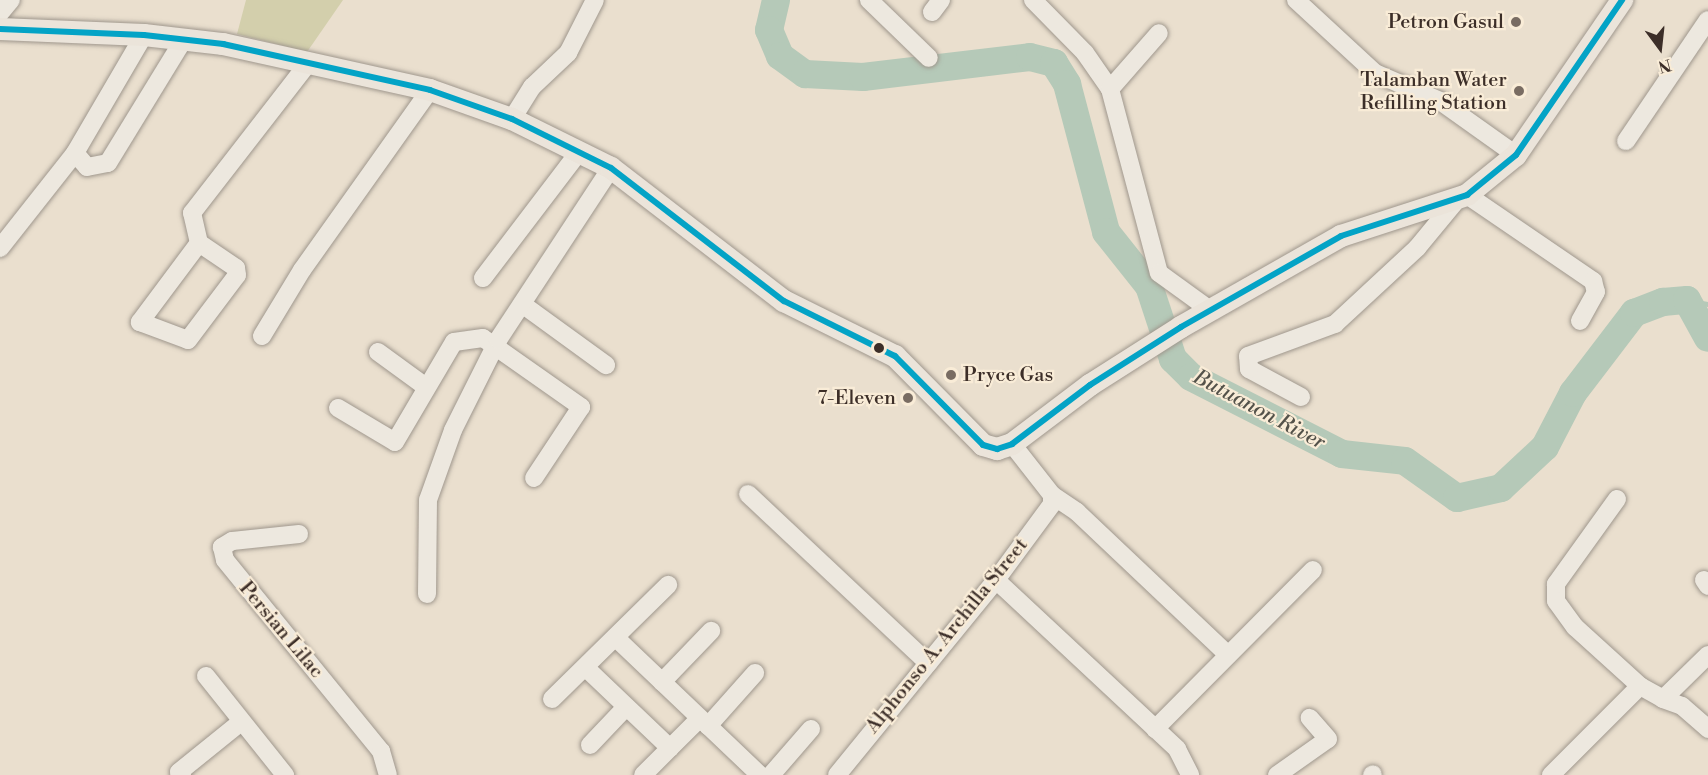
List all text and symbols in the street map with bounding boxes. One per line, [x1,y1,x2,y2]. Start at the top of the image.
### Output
place label: Petron Gasul [1388,10,1504,34]
marker: Petron Gasul [1509,15,1523,29]
north arrow [1630,18,1690,78]
text: N [1656,54,1673,77]
place label: Talamban Water Refilling Station [1360,68,1507,115]
marker: Talamban Water Refilling Station [1512,84,1526,98]
unlabelled marker [873,342,885,354]
place label: Pryce Gas [963,363,1053,387]
water label: Butuanon River [1189,365,1329,455]
marker: Pryce Gas [944,368,958,382]
place label: 7-Eleven [817,386,896,410]
marker: 7-Eleven [901,391,915,405]
street label: Alphonso A. Archilla Street [861,534,1033,738]
street label: Persian Lilac [234,577,328,683]

